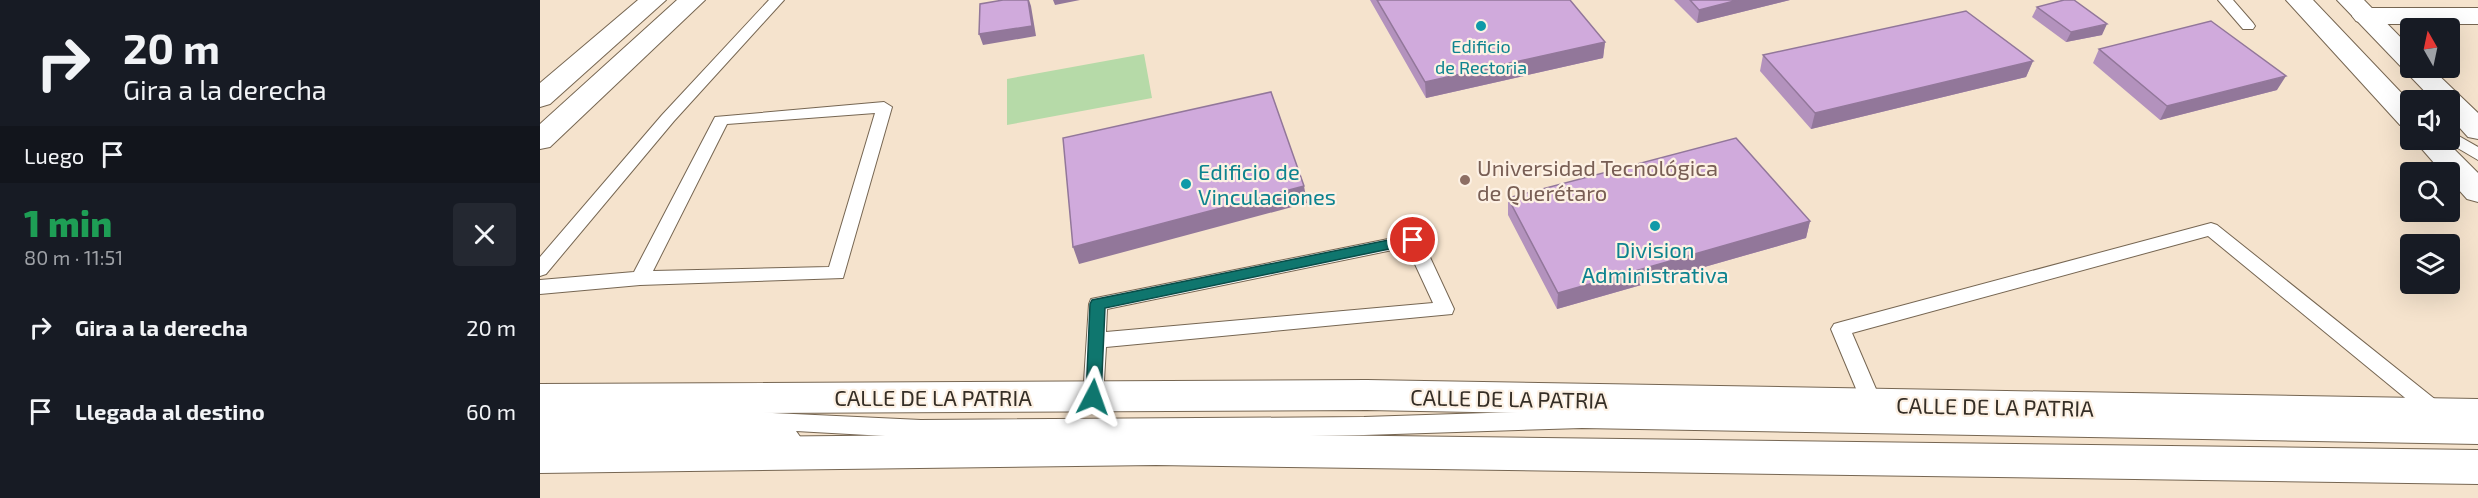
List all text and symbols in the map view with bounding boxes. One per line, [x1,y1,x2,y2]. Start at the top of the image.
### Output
north arrow [2400,18,2460,78]
map controls [2400,18,2460,294]
marker: Edificio de Rectoria [1474,19,1488,33]
text: 20 m [123,22,220,72]
icon: right [24,24,102,102]
place label: Edificio de Rectoria [1435,35,1527,78]
text: Gira a la derecha [123,73,327,105]
button: sound [2400,90,2460,150]
icon: arrive [96,138,129,171]
text: Luego [24,142,84,168]
place label: Universidad Tecnológica de Querétaro [1477,154,1718,206]
place label: Edificio de Vinculaciones [1198,158,1336,209]
button: search [2400,162,2460,222]
marker: Universidad Tecnológica de Querétaro [1458,173,1472,187]
marker: Edificio de Vinculaciones [1179,177,1193,191]
text: 1 min [24,201,112,244]
button: close [453,203,516,266]
pin [1387,214,1438,265]
marker: Division Administrativa [1648,219,1662,233]
icon: arrive [1396,223,1429,256]
button: layers [2400,234,2460,294]
place label: Division Administrativa [1581,236,1729,287]
text: 80 m · 11:51 [24,245,123,269]
icon: right [24,311,57,344]
text: Gira a la derecha [75,314,248,340]
text: 20 m [466,314,516,340]
position arrow [1061,365,1125,429]
street label: CALLE DE LA PATRIA [1410,383,1608,413]
street label: CALLE DE LA PATRIA [834,384,1032,410]
street label: CALLE DE LA PATRIA [1896,391,2094,421]
icon: arrive [24,395,57,428]
text: Llegada al destino [75,398,265,424]
text: 60 m [466,398,516,424]

